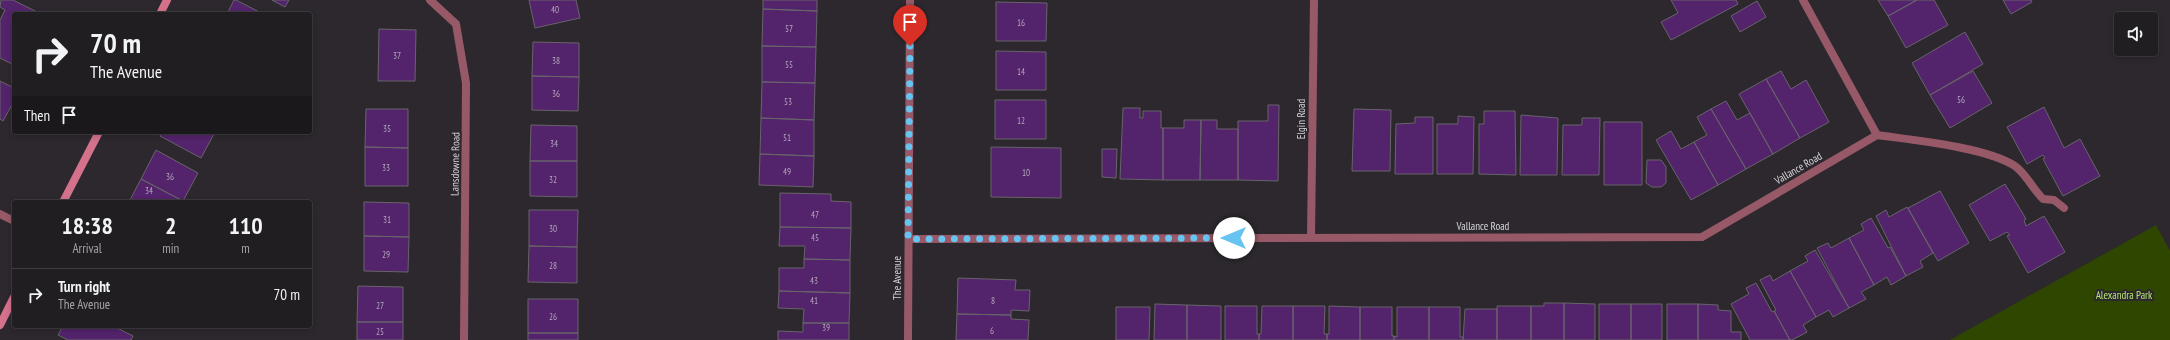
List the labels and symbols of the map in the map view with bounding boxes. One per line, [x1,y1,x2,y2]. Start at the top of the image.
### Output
house number: 40 [551,4,559,15]
pin [893,5,927,46]
house number: 16 [1017,17,1025,28]
house number: 57 [785,23,793,34]
house number: 37 [393,50,401,61]
house number: 38 [552,55,560,66]
house number: 55 [785,59,793,70]
house number: 14 [1017,66,1025,77]
house number: 36 [552,88,560,99]
house number: 56 [1957,94,1965,105]
house number: 53 [784,96,792,107]
street label: Elgin Road [1294,99,1308,139]
house number: 12 [1017,115,1025,126]
house number: 35 [383,123,391,134]
street label: Lansdowne Road [447,132,463,196]
house number: 51 [783,132,791,143]
house number: 34 [550,138,558,149]
street label: Vallance Road [1771,149,1825,188]
house number: 33 [382,162,390,173]
house number: 49 [783,166,791,177]
house number: 10 [1022,167,1030,178]
house number: 36 [166,171,174,182]
house number: 32 [549,174,557,185]
house number: 34 [145,185,153,196]
house number: 47 [811,209,819,220]
house number: 31 [383,214,391,225]
position arrow [1213,217,1255,259]
street label: Vallance Road [1456,219,1510,233]
house number: 30 [549,223,557,234]
house number: 45 [811,232,819,243]
house number: 29 [382,249,390,260]
street label: The Avenue [890,255,904,300]
house number: 28 [549,260,557,271]
house number: 43 [810,275,818,286]
park label: Alexandra Park [2096,288,2153,302]
house number: 41 [810,295,818,306]
house number: 8 [991,295,995,306]
house number: 27 [376,300,384,311]
house number: 26 [549,311,557,322]
house number: 39 [822,322,830,333]
house number: 6 [990,325,994,336]
house number: 25 [376,326,384,337]

